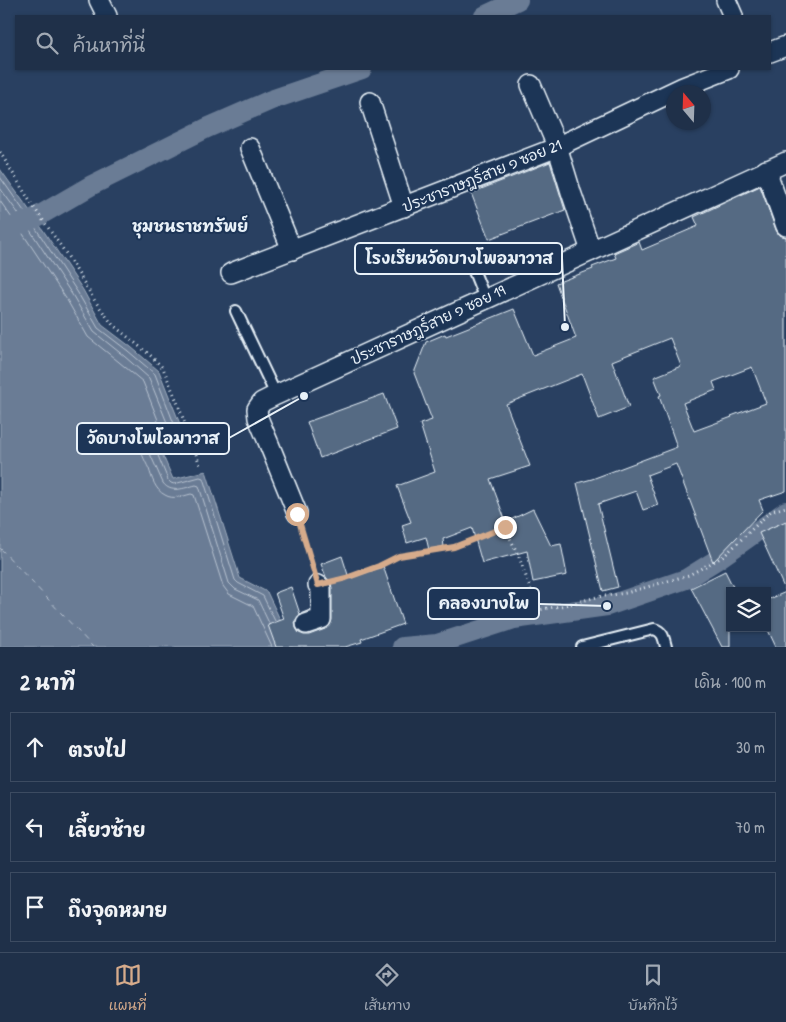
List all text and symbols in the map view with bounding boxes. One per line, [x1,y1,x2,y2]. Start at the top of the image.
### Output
search box [15,15,771,70]
icon: search [33,29,61,57]
text: ค้นหาที่นี่ [73,32,145,58]
north arrow [666,85,711,130]
street label: ประชาราษฎร์สาย ๑ ซอย 21 [399,134,565,217]
district label: ชุมชนราชทรัพย์ [132,215,248,239]
callout: โรงเรียนวัดบางโพอมาวาส [355,243,562,274]
text: โรงเรียนวัดบางโพอมาวาส [365,247,554,269]
street label: ประชาราษฎร์สาย ๑ ซอย 19 [347,279,509,370]
callout: วัดบางโพโอมาวาส [77,423,229,454]
text: วัดบางโพโอมาวาส [87,427,221,449]
route start [286,503,309,526]
route end [494,516,517,539]
map controls [726,587,771,632]
button: layers [726,587,771,632]
callout: คลองบางโพ [428,588,539,619]
text: คลองบางโพ [439,592,529,614]
text: 2 นาที [20,668,75,697]
text: เดิน · 100 m [694,671,766,693]
icon: ahead [21,733,49,761]
text: 30 m [736,736,765,758]
text: ตรงไป [68,737,126,763]
icon: left [21,813,49,841]
text: 70 m [735,816,765,838]
text: เลี้ยวซ้าย [68,817,145,843]
icon: arrive [21,893,49,921]
text: ถึงจุดหมาย [68,897,167,923]
tab: แผนที่ [109,961,147,1015]
tab: เส้นทาง [364,961,410,1015]
tab: บันทึกไว้ [628,961,677,1015]

